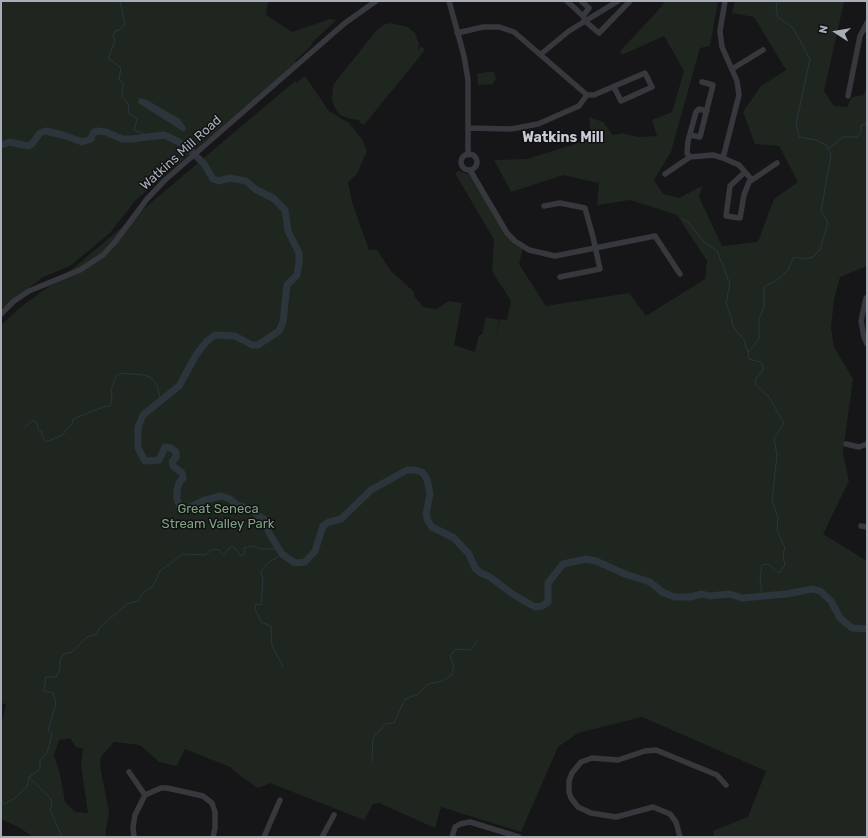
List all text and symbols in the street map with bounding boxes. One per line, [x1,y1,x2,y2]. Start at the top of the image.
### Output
north arrow [816,12,856,52]
text: N [817,24,831,35]
street label: Watkins Mill Road [137,113,225,193]
district label: Watkins Mill [522,130,604,146]
park label: Great Seneca Stream Valley Park [162,501,274,532]

